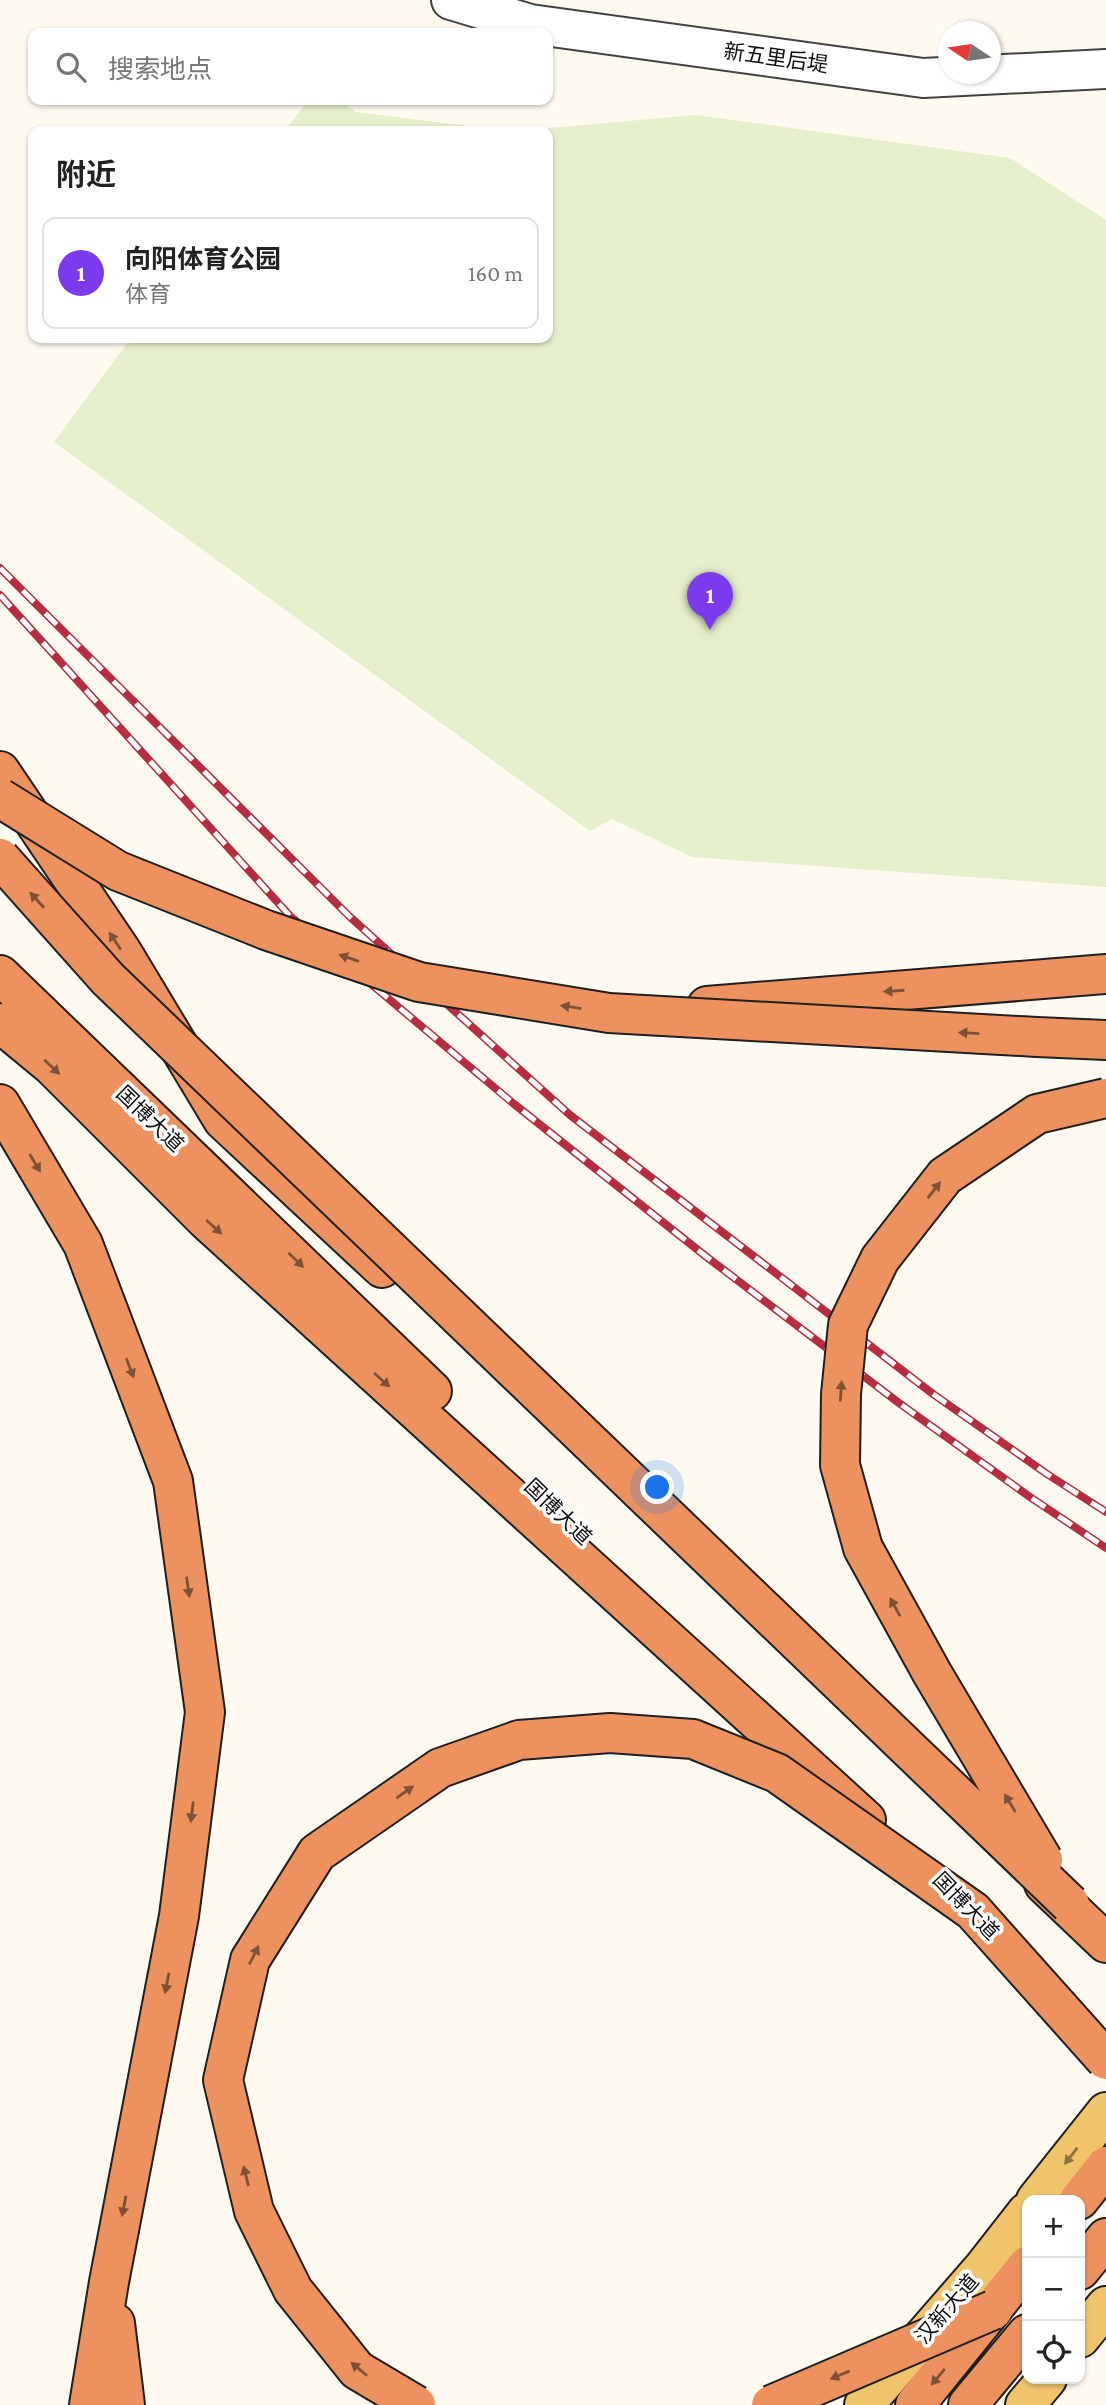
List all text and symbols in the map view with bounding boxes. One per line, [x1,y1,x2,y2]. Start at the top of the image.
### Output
north arrow [938,21,1001,84]
search box [28,28,553,105]
street label: 新五里后堤 [722,39,830,77]
icon: search [52,48,90,86]
text: 搜索地点 [108,55,212,84]
text: 附近 [56,158,116,191]
text: 向阳体育公园 [125,245,281,274]
text: 1 [77,260,85,286]
text: 160 m [468,260,523,286]
text: 体育 [125,281,171,307]
pin: 1 [687,572,733,630]
one-way arrow [30,892,46,909]
one-way arrow [108,932,122,950]
one-way arrow [339,952,360,963]
one-way arrow [883,986,905,997]
one-way arrow [560,1001,582,1012]
one-way arrow [957,1027,979,1038]
one-way arrow [43,1059,61,1075]
street label: 国博大道 [111,1081,189,1157]
one-way arrow [28,1153,41,1172]
one-way arrow [927,1181,942,1199]
one-way arrow [205,1218,222,1234]
one-way arrow [288,1252,305,1269]
one-way arrow [125,1358,136,1379]
one-way arrow [373,1372,391,1388]
one-way arrow [836,1380,847,1402]
your location [640,1470,674,1504]
street label: 国博大道 [519,1474,597,1550]
one-way arrow [182,1576,193,1598]
one-way arrow [890,1596,902,1616]
one-way arrow [396,1785,414,1799]
one-way arrow [1003,1794,1016,1813]
one-way arrow [187,1802,198,1824]
street label: 国博大道 [928,1867,1004,1945]
one-way arrow [247,1945,259,1965]
one-way arrow [161,1972,172,1994]
one-way arrow [1065,2147,1079,2165]
one-way arrow [240,2165,251,2187]
one-way arrow [118,2195,129,2217]
map controls [1022,2195,1085,2384]
button: + [1022,2195,1085,2258]
button: − [1022,2258,1085,2321]
street label: 汉新大道 [910,2269,984,2349]
button: locate [1022,2321,1085,2384]
one-way arrow [350,2361,368,2376]
one-way arrow [931,2368,946,2385]
one-way arrow [830,2369,850,2381]

